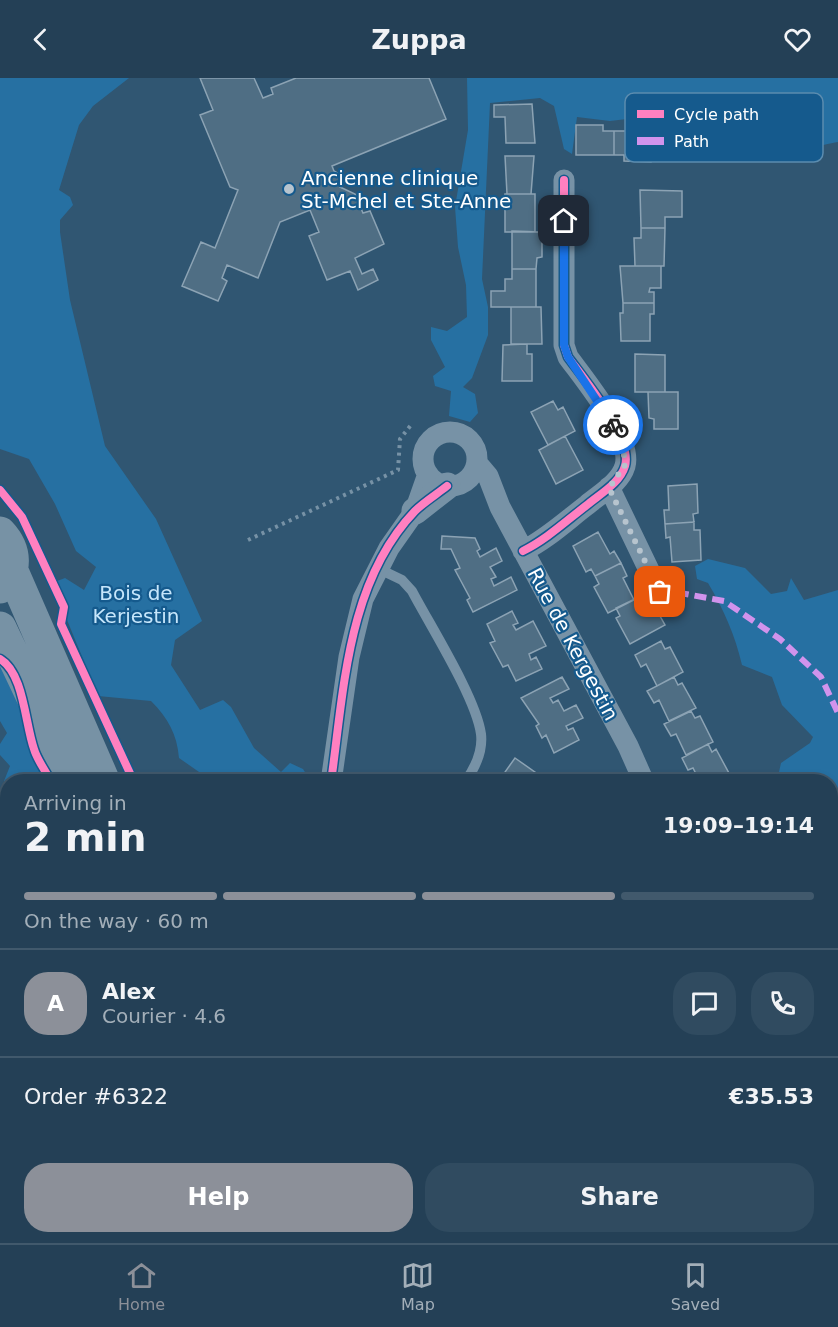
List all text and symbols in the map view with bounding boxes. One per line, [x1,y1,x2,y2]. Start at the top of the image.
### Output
icon: back [24,23,57,56]
icon: heart [781,23,814,56]
text: Zuppa [371,24,467,55]
legend [625,93,823,162]
text: Cycle path [674,105,759,124]
text: Path [674,132,709,151]
place label: Ancienne clinique St-Mchel et Ste-Anne [301,166,511,213]
marker: Ancienne clinique St-Mchel et Ste-Anne [282,182,296,196]
pin [538,195,589,246]
icon: home [547,204,580,237]
courier [583,395,643,455]
icon: bike [597,409,630,442]
street label: Rue de Kergestin [523,564,623,724]
pin [634,566,685,617]
icon: bag [643,575,676,608]
park label: Bois de Kerjestin [92,581,180,628]
text: Arriving in [24,791,127,815]
text: 19:09–19:14 [663,813,814,838]
text: 2 min [24,815,146,860]
text: On the way · 60 m [24,909,209,933]
button: chat [673,972,736,1035]
button: phone [751,972,814,1035]
text: Alex [102,979,156,1004]
text: A [47,991,64,1016]
text: Courier · 4.6 [102,1004,226,1028]
text: Order #6322 [24,1084,168,1109]
text: €35.53 [729,1084,814,1109]
button: Help [24,1163,413,1232]
button: Share [425,1163,814,1232]
tab: Home [118,1259,165,1314]
tab: Map [401,1259,435,1314]
tab: Saved [671,1259,720,1314]

